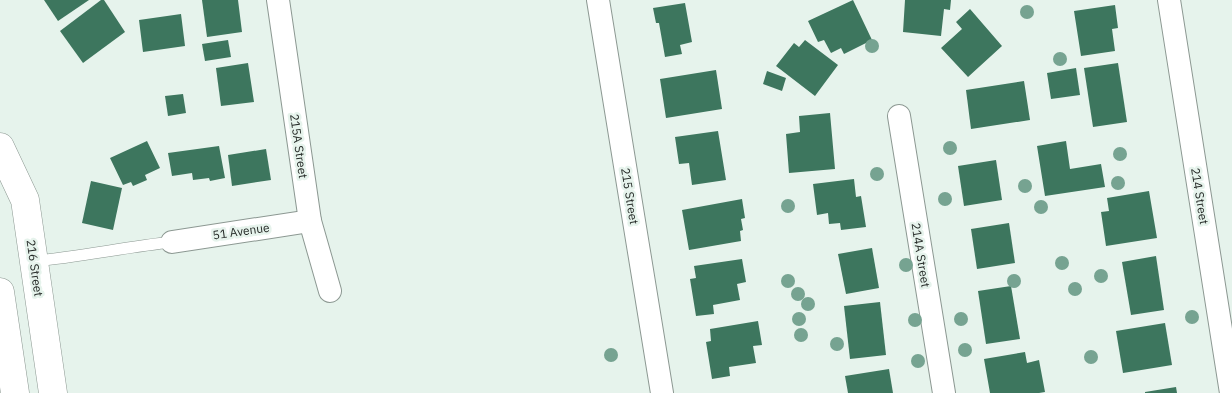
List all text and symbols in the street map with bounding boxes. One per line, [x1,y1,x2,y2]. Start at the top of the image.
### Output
street label: 215A Street [287,113,311,179]
street label: 215 Street [618,167,642,225]
street label: 214 Street [1188,167,1212,225]
street label: 51 Avenue [212,220,271,242]
street label: 214A Street [909,222,933,288]
street label: 216 Street [24,239,46,297]

